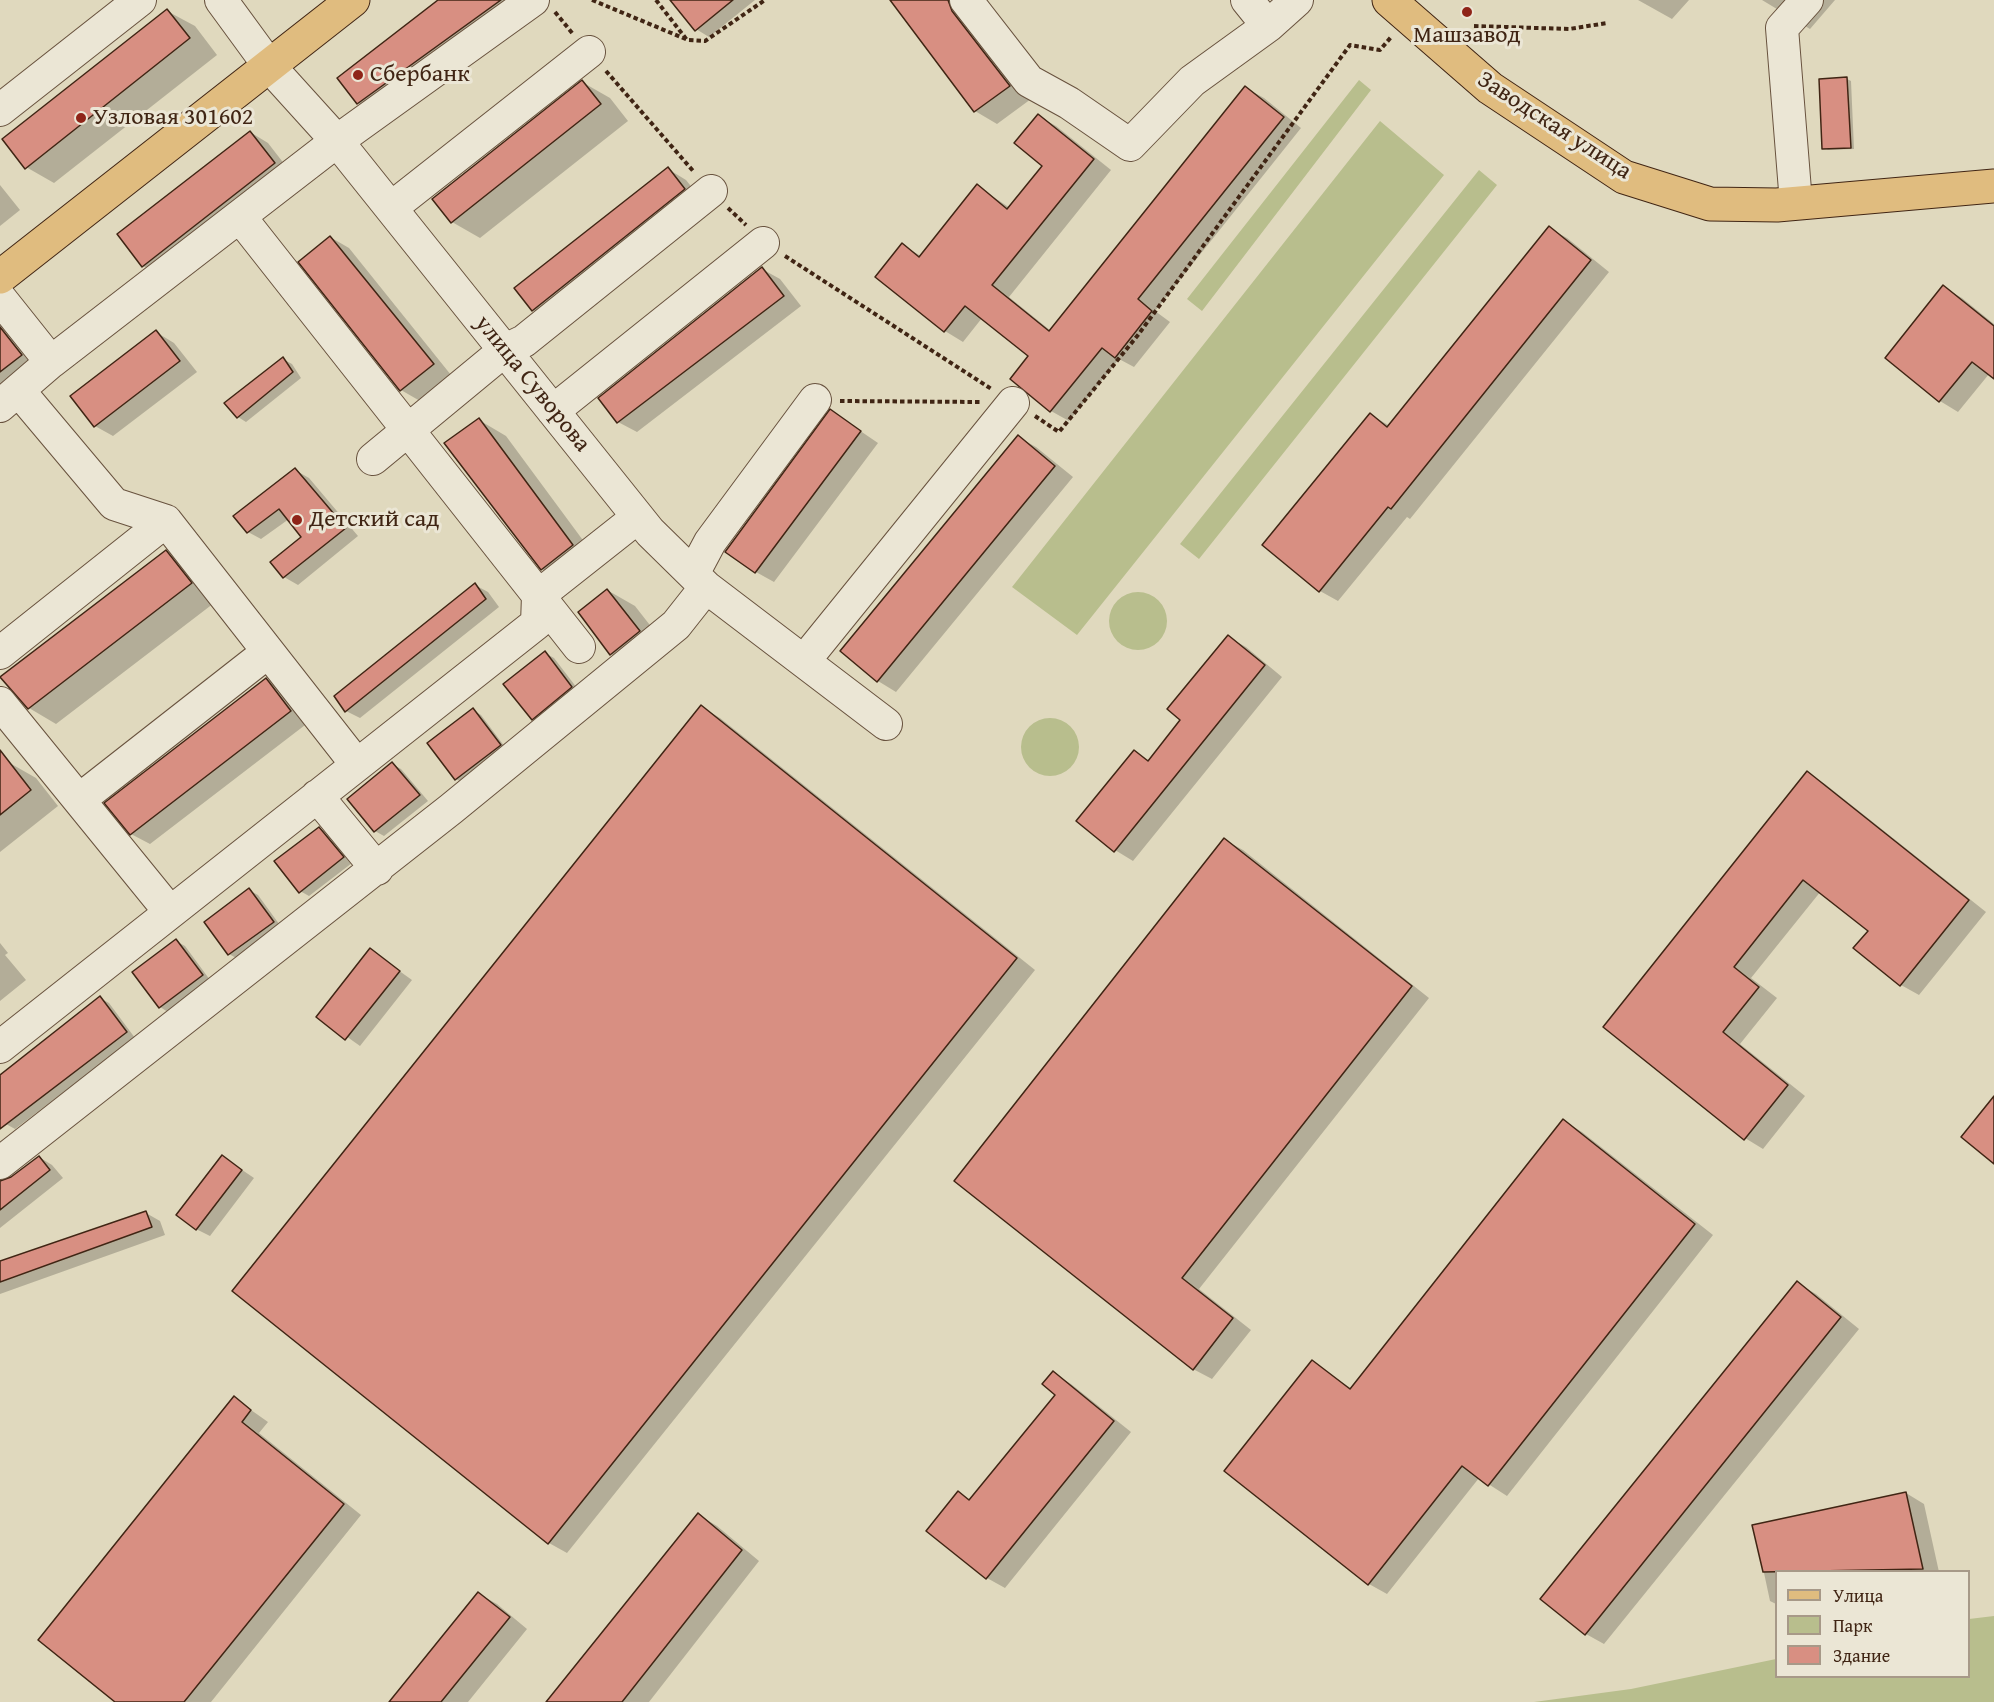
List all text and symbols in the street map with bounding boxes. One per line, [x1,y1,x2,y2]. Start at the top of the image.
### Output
marker: Машзавод [1460,5,1474,19]
place label: Машзавод [1413,22,1521,50]
place label: Сбербанк [370,61,470,89]
street label: Заводская улица [1472,66,1636,186]
marker: Сбербанк [351,68,365,82]
place label: Узловая 301602 [93,104,253,132]
marker: Узловая 301602 [74,111,88,125]
street label: улица Суворова [468,310,596,458]
place label: Детский сад [309,506,439,534]
marker: Детский сад [290,513,304,527]
legend [1775,1570,1970,1678]
text: Улица [1833,1582,1883,1609]
text: Парк [1833,1612,1872,1639]
text: Здание [1833,1642,1890,1669]

